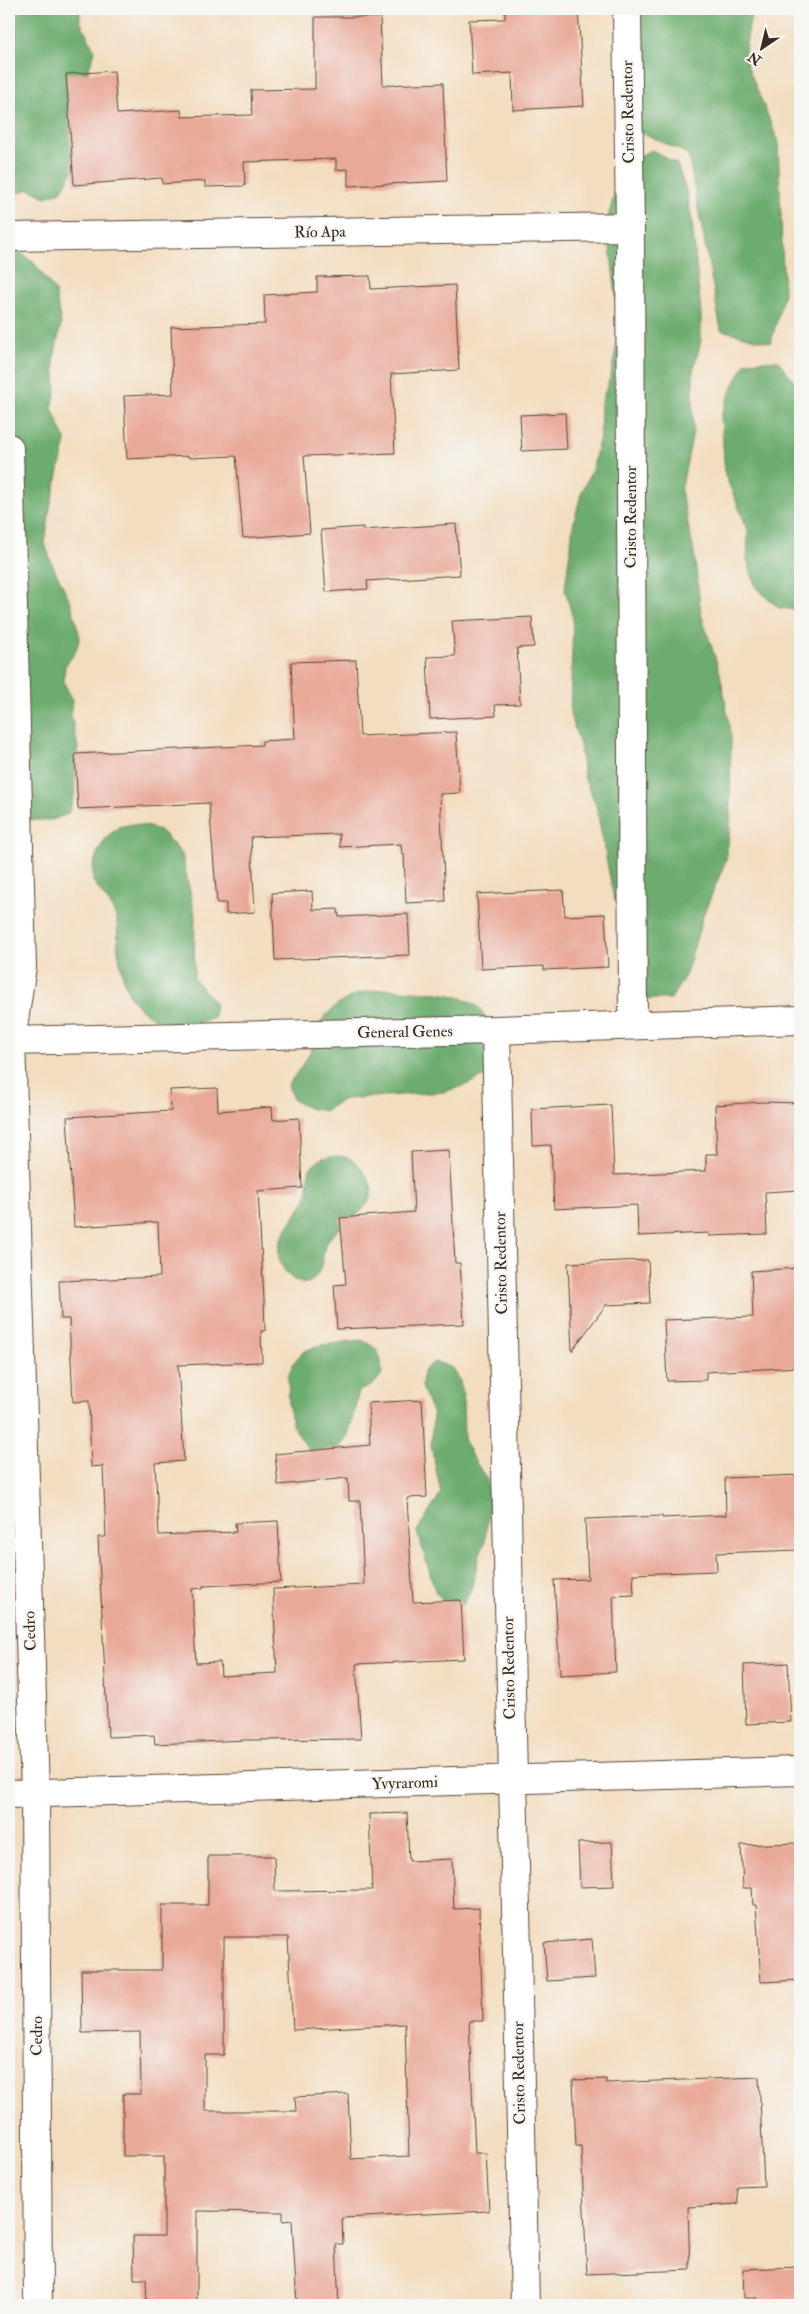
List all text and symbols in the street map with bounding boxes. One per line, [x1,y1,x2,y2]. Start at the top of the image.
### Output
north arrow [736,22,786,72]
text: N [744,47,766,69]
street label: Cristo Redentor [617,60,639,164]
street label: Río Apa [294,222,346,243]
street label: Cristo Redentor [621,465,641,569]
street label: General Genes [357,1021,453,1043]
street label: Cristo Redentor [490,1211,512,1315]
street label: Cedro [19,1610,41,1651]
street label: Cristo Redentor [498,1616,520,1720]
street label: Yvyraromi [372,1772,438,1794]
street label: Cedro [27,2016,47,2056]
street label: Cristo Redentor [508,2021,530,2125]

